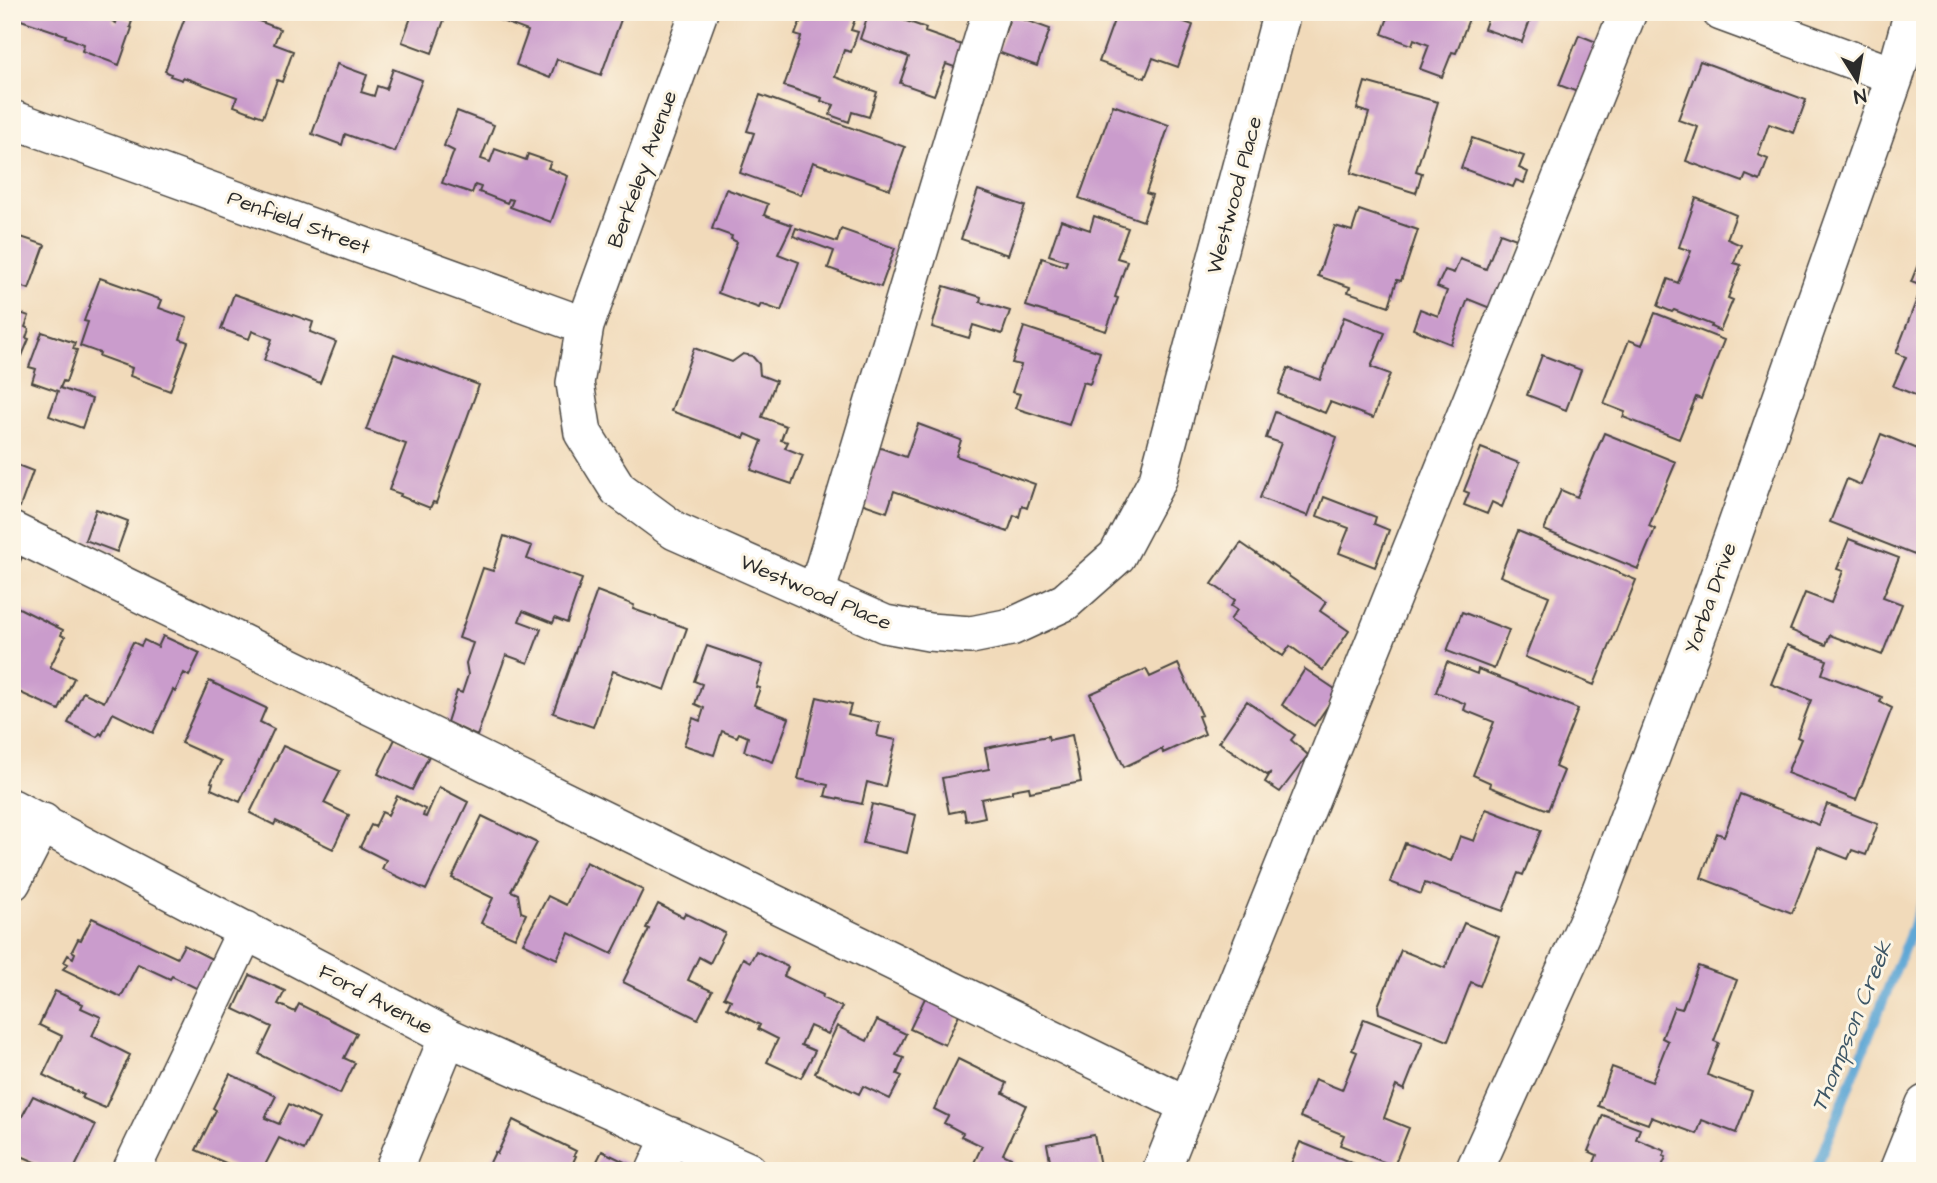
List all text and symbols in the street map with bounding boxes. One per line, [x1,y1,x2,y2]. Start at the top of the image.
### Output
north arrow [1822,46,1892,116]
text: N [1851,81,1868,110]
street label: Berkeley Avenue [601,87,686,252]
street label: Westwood Place [1200,113,1269,277]
street label: Penfield Street [224,183,375,262]
street label: Yorba Drive [1677,539,1744,658]
street label: Westwood Place [736,547,896,637]
water label: Thompson Creek [1803,935,1901,1117]
street label: Ford Avenue [314,957,438,1042]

